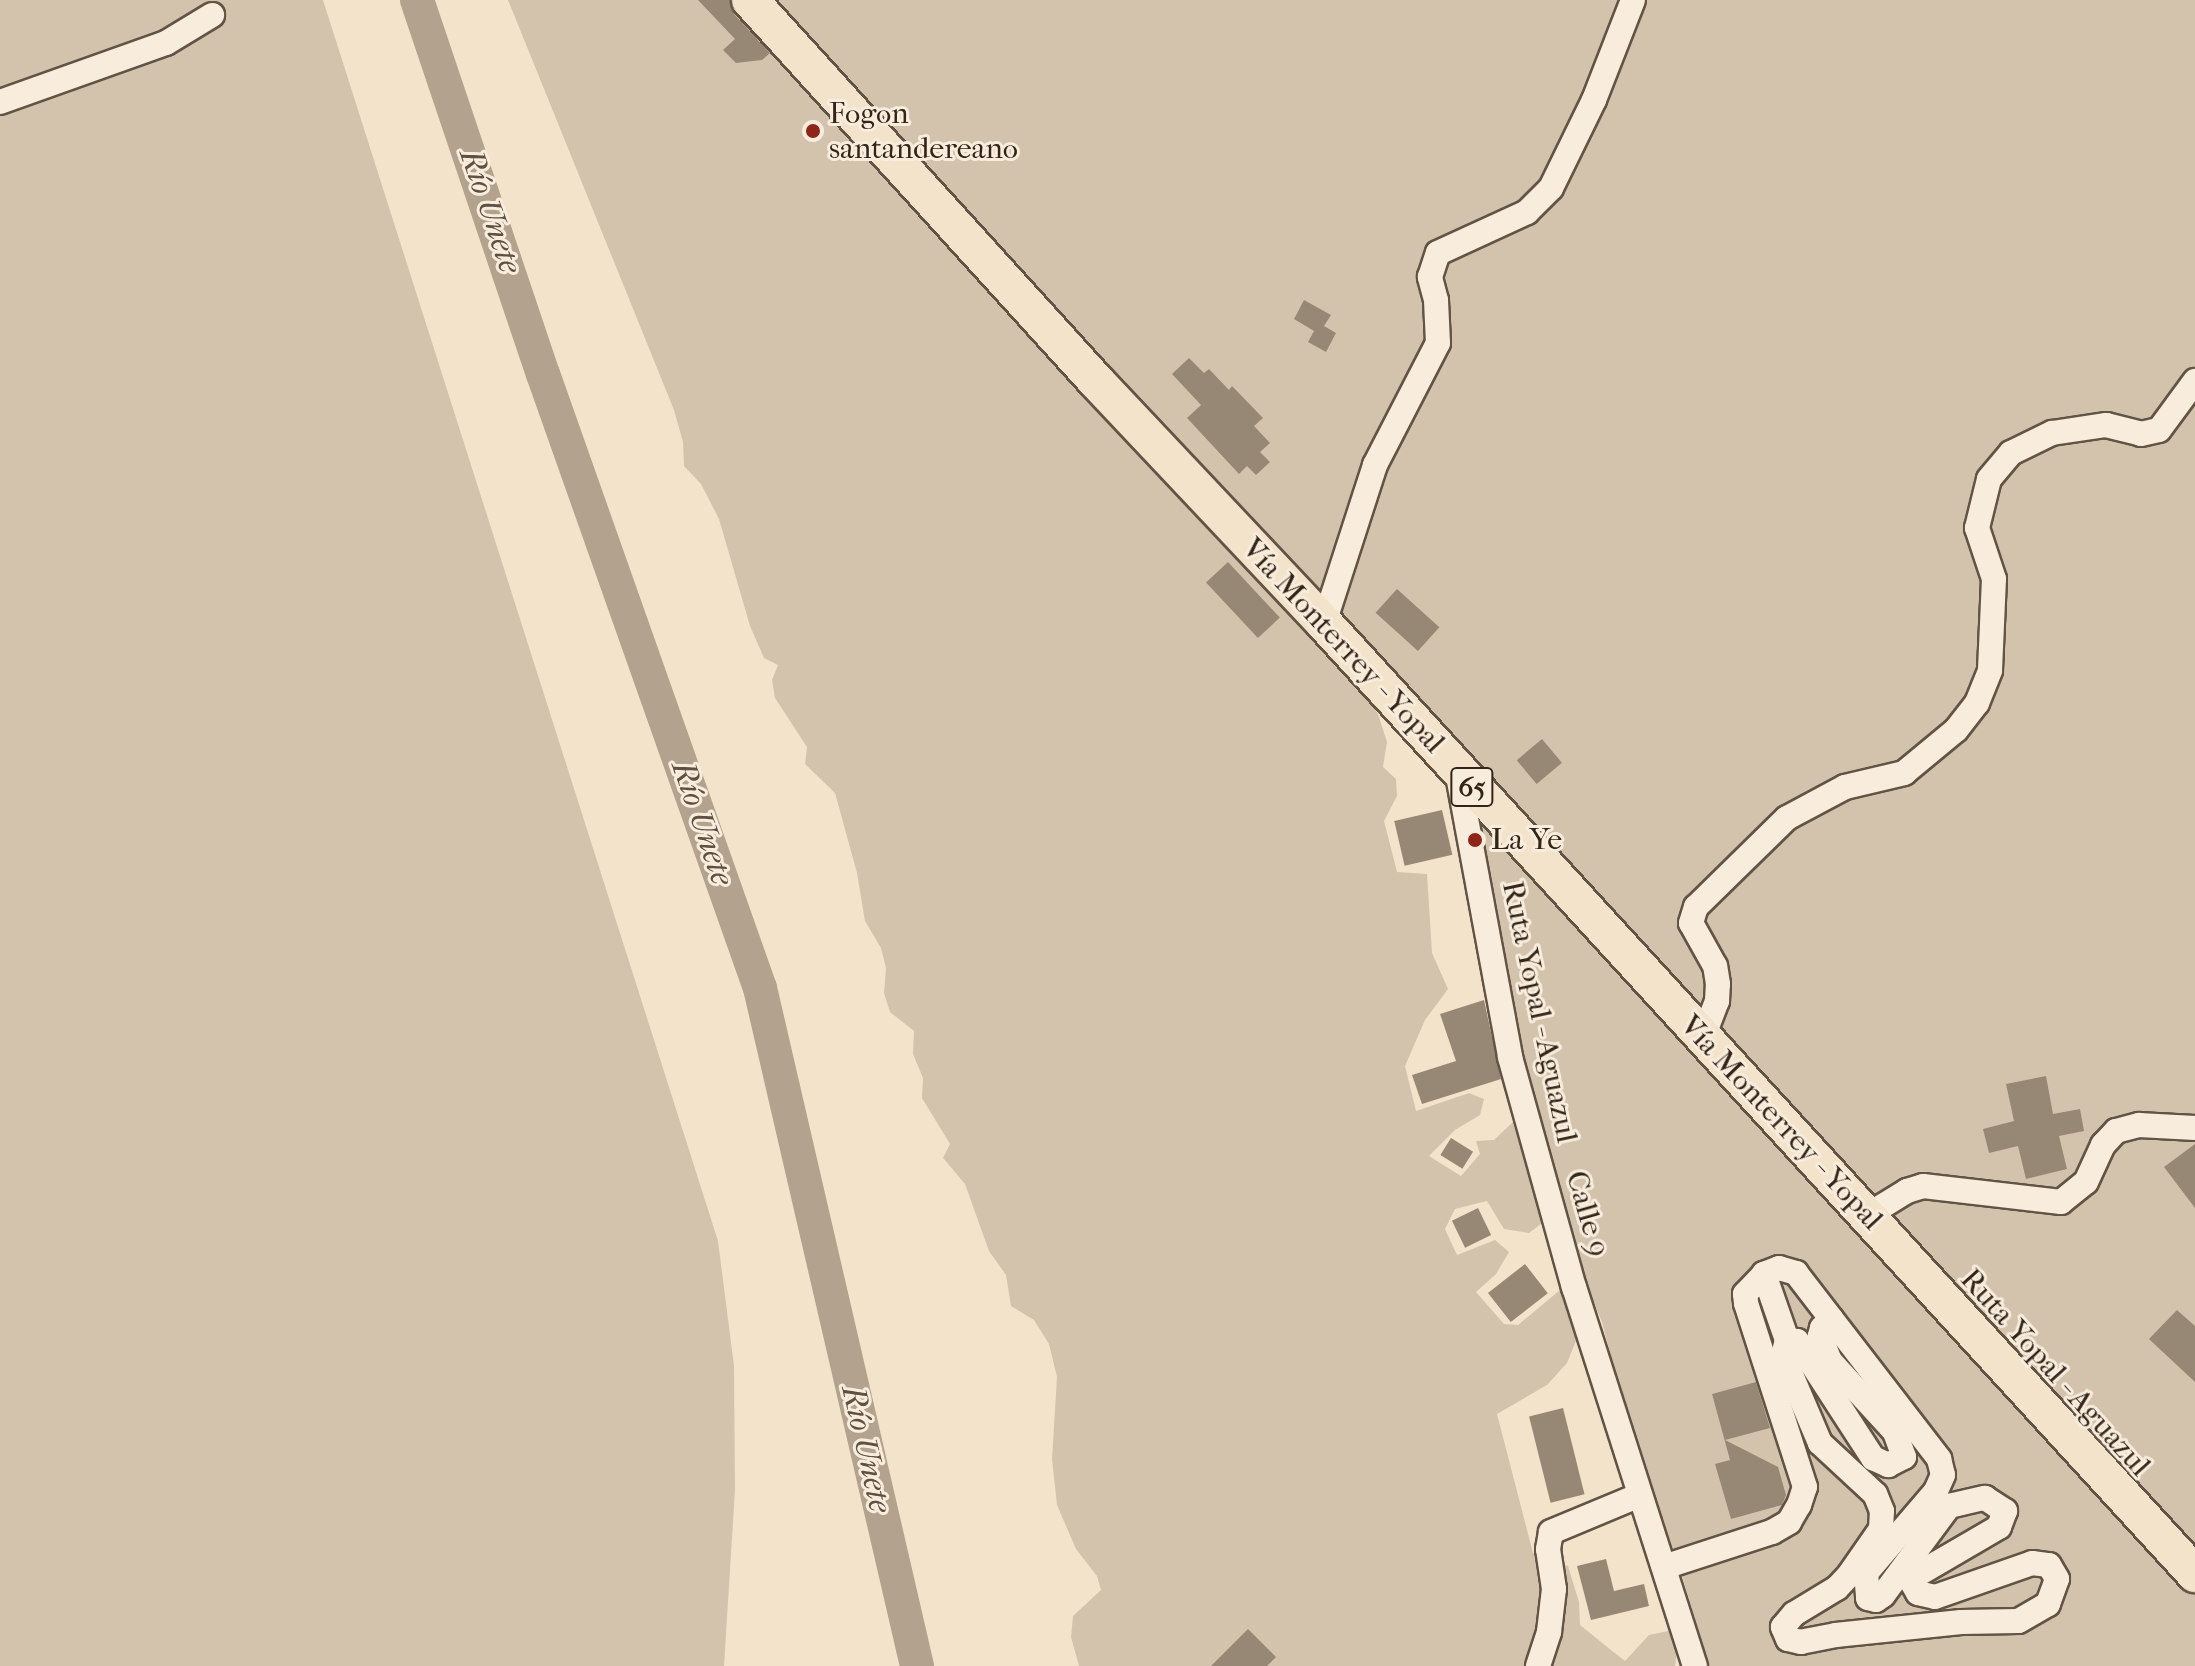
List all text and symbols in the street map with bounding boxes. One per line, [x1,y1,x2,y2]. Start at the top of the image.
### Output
place label: Fogon santandereano [829,96,1018,166]
marker: Fogon santandereano [804,122,822,140]
water label: Río Unete [451,144,529,278]
street label: Vía Monterrey - Yopal [1234,531,1452,761]
water label: Río Unete [663,756,741,890]
road number: 65 [1450,763,1494,811]
place label: La Ye [1491,822,1562,858]
marker: La Ye [1466,831,1484,849]
street label: Ruta Yopal - Aguazul [1494,878,1584,1146]
street label: Vía Monterrey - Yopal [1672,1008,1890,1238]
street label: Calle 9 [1558,1167,1616,1261]
street label: Ruta Yopal - Aguazul [1952,1262,2158,1484]
water label: Río Unete [833,1382,899,1516]

